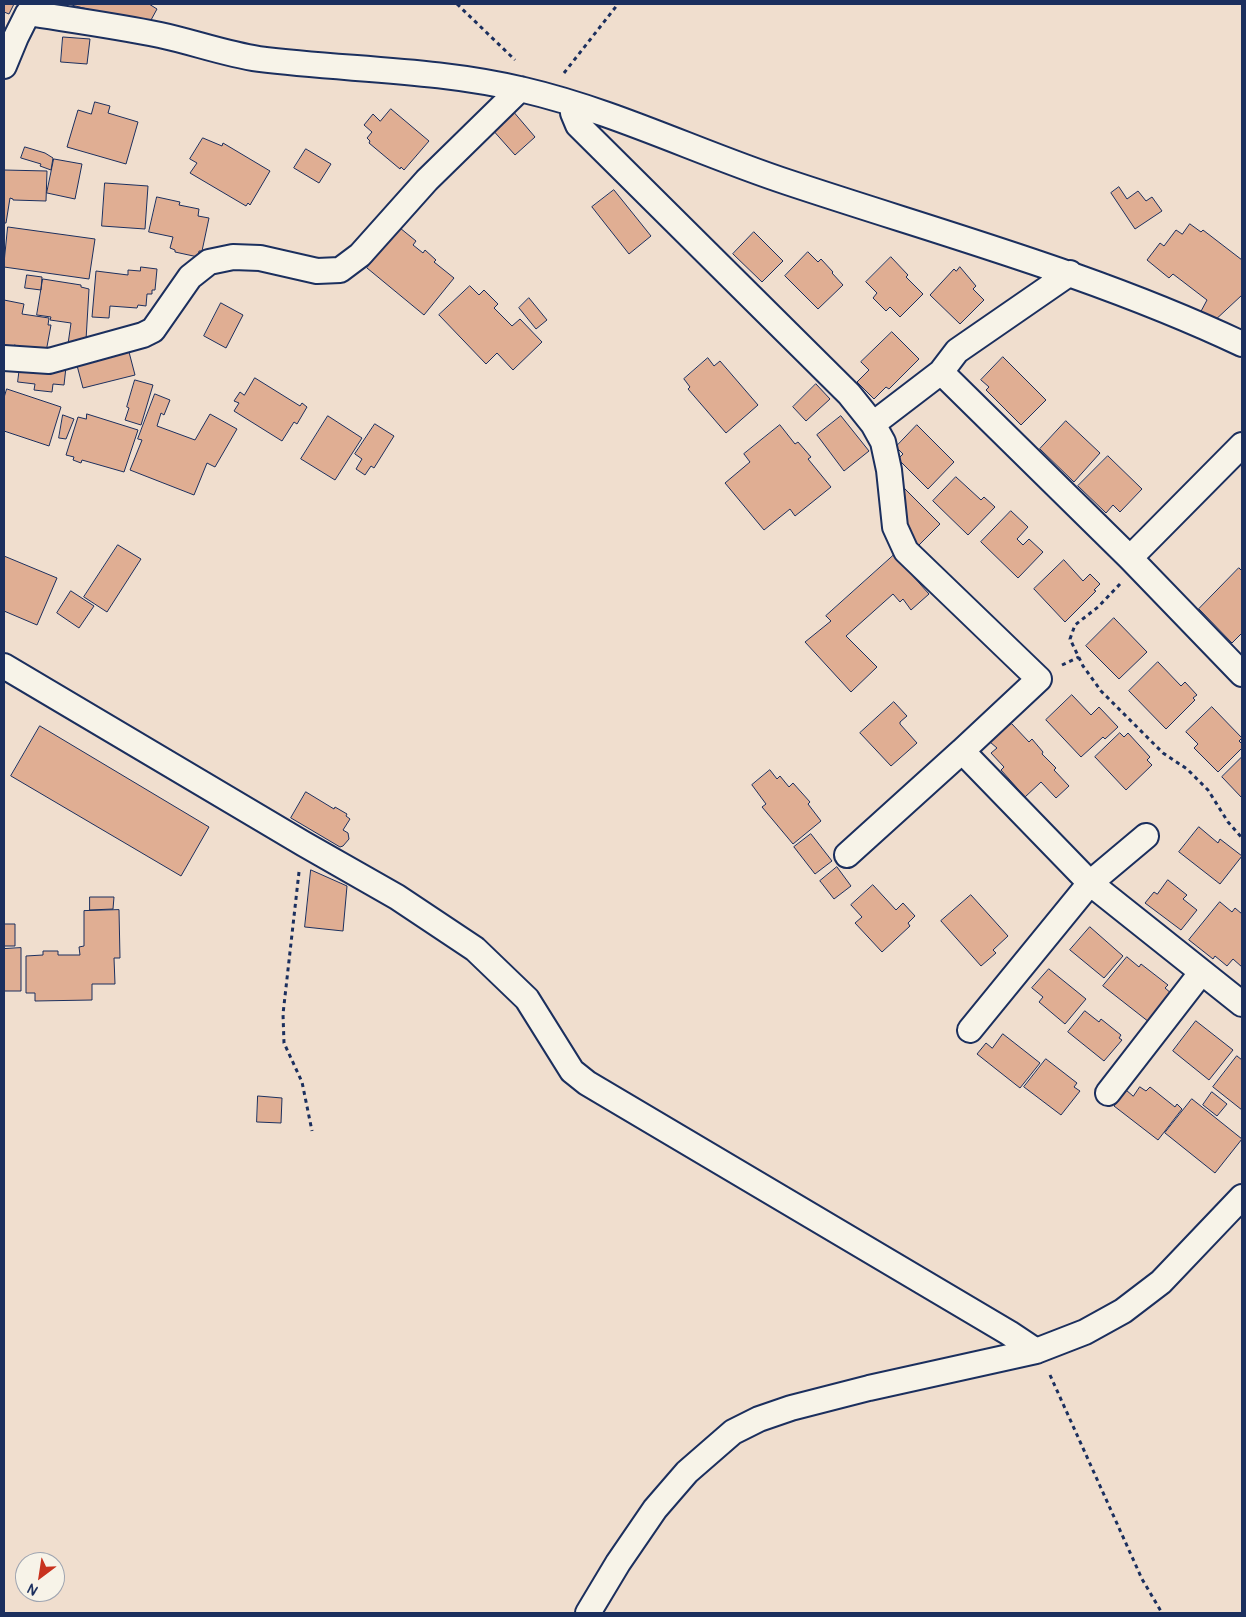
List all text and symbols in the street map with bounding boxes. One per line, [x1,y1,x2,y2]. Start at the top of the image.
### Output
north arrow [15,1552,65,1602]
text: N [24,1580,41,1599]

